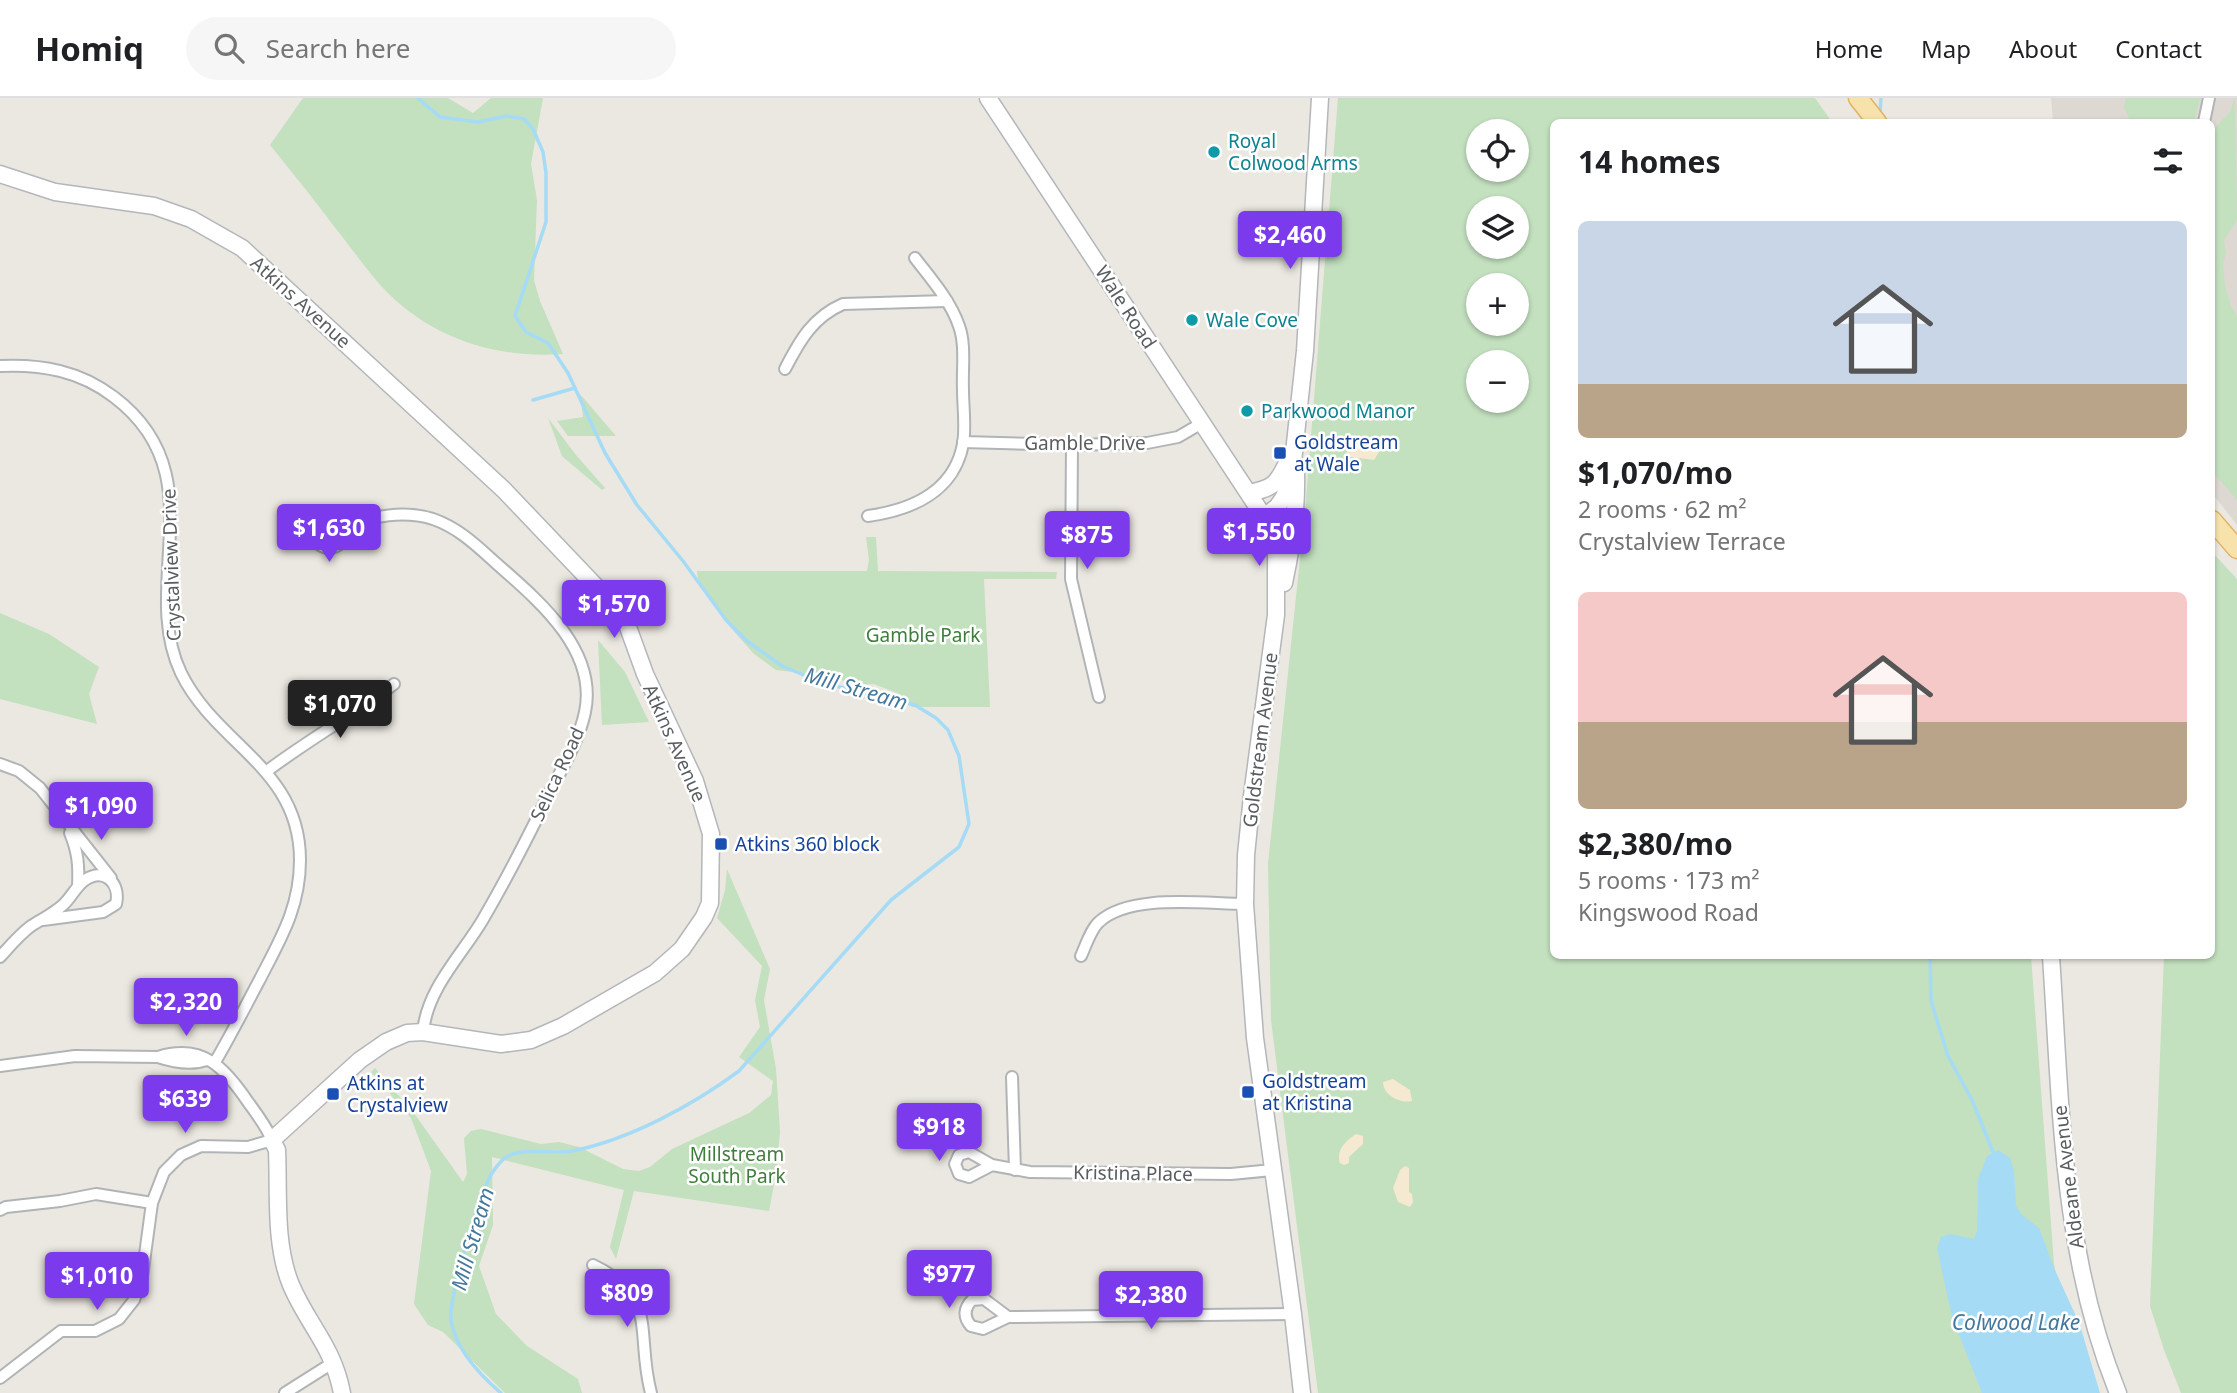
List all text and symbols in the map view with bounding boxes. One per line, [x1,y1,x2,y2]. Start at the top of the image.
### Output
search box [186,17,676,80]
text: Homiq [35,26,144,71]
icon: search [210,29,248,67]
text: Search here [266,30,410,66]
text: Home [1815,32,1883,65]
text: Map [1921,32,1971,65]
text: About [2009,32,2077,65]
text: Contact [2115,32,2202,65]
map controls [1466,119,1529,413]
button: locate [1466,119,1529,182]
place label: Royal Colwood Arms [1228,128,1358,176]
text: 14 homes [1578,141,1721,182]
icon: filters [2149,142,2187,180]
marker: Royal Colwood Arms [1206,144,1222,160]
button: layers [1466,196,1529,259]
pin: $2,460 [1233,212,1347,271]
text: $2,460 [1254,218,1326,250]
street label: Atkins Avenue [245,250,357,354]
street label: Wale Road [1089,260,1163,354]
icon: home [1820,266,1946,392]
button: + [1466,273,1529,336]
place label: Wale Cove [1206,307,1298,333]
marker: Wale Cove [1184,312,1200,328]
button: − [1466,350,1529,413]
place label: Parkwood Manor [1261,398,1415,424]
marker: Parkwood Manor [1239,403,1255,419]
place label: Goldstream at Wale [1294,429,1398,477]
street label: Gamble Drive [1024,430,1146,456]
marker: Goldstream at Wale [1272,445,1288,461]
text: $1,070/mo [1578,452,1733,493]
street label: Crystalview Drive [155,488,187,642]
text: 2 rooms · 62 m² [1578,493,1747,525]
pin: $1,630 [272,504,386,564]
pin: $1,550 [1202,508,1316,568]
text: $1,630 [293,511,365,543]
pin: $875 [1046,512,1128,571]
text: $1,550 [1223,515,1295,547]
text: $875 [1061,518,1113,550]
text: Crystalview Terrace [1578,525,1786,557]
pin: $1,570 [557,580,671,640]
text: $1,570 [578,587,650,619]
park label: Gamble Park [866,622,980,648]
icon: home [1820,637,1946,763]
street label: Goldstream Avenue [1236,651,1284,829]
water label: Mill Stream [802,660,911,716]
pin: $1,070 [283,680,397,740]
street label: Atkins Avenue [637,680,713,806]
text: $1,070 [304,687,376,719]
street label: Selica Road [524,723,590,825]
pin: $1,090 [44,782,158,842]
text: $1,090 [65,789,137,821]
text: $2,380/mo [1578,823,1733,864]
place label: Atkins 360 block [735,831,880,857]
marker: Atkins 360 block [713,836,729,852]
text: 5 rooms · 173 m² [1578,864,1760,896]
text: Kingswood Road [1578,896,1759,928]
pin: $2,320 [129,978,243,1038]
text: $2,320 [150,985,222,1017]
place label: Goldstream at Kristina [1262,1068,1366,1116]
place label: Atkins at Crystalview [347,1070,448,1118]
pin: $639 [144,1076,226,1135]
text: $639 [159,1082,211,1114]
marker: Goldstream at Kristina [1240,1084,1256,1100]
marker: Atkins at Crystalview [325,1086,341,1102]
pin: $918 [898,1104,980,1163]
street label: Aldeane Avenue [2046,1104,2090,1250]
text: $918 [913,1110,965,1142]
park label: Millstream South Park [688,1141,786,1189]
street label: Kristina Place [1073,1159,1193,1187]
water label: Mill Stream [444,1184,500,1293]
pin: $977 [908,1250,990,1310]
pin: $1,010 [40,1252,154,1312]
text: $977 [923,1257,975,1289]
text: $1,010 [61,1259,133,1291]
pin: $809 [586,1270,668,1329]
pin: $2,380 [1094,1272,1208,1331]
text: $809 [601,1276,653,1308]
text: $2,380 [1115,1278,1187,1310]
water label: Colwood Lake [1952,1308,2080,1336]

